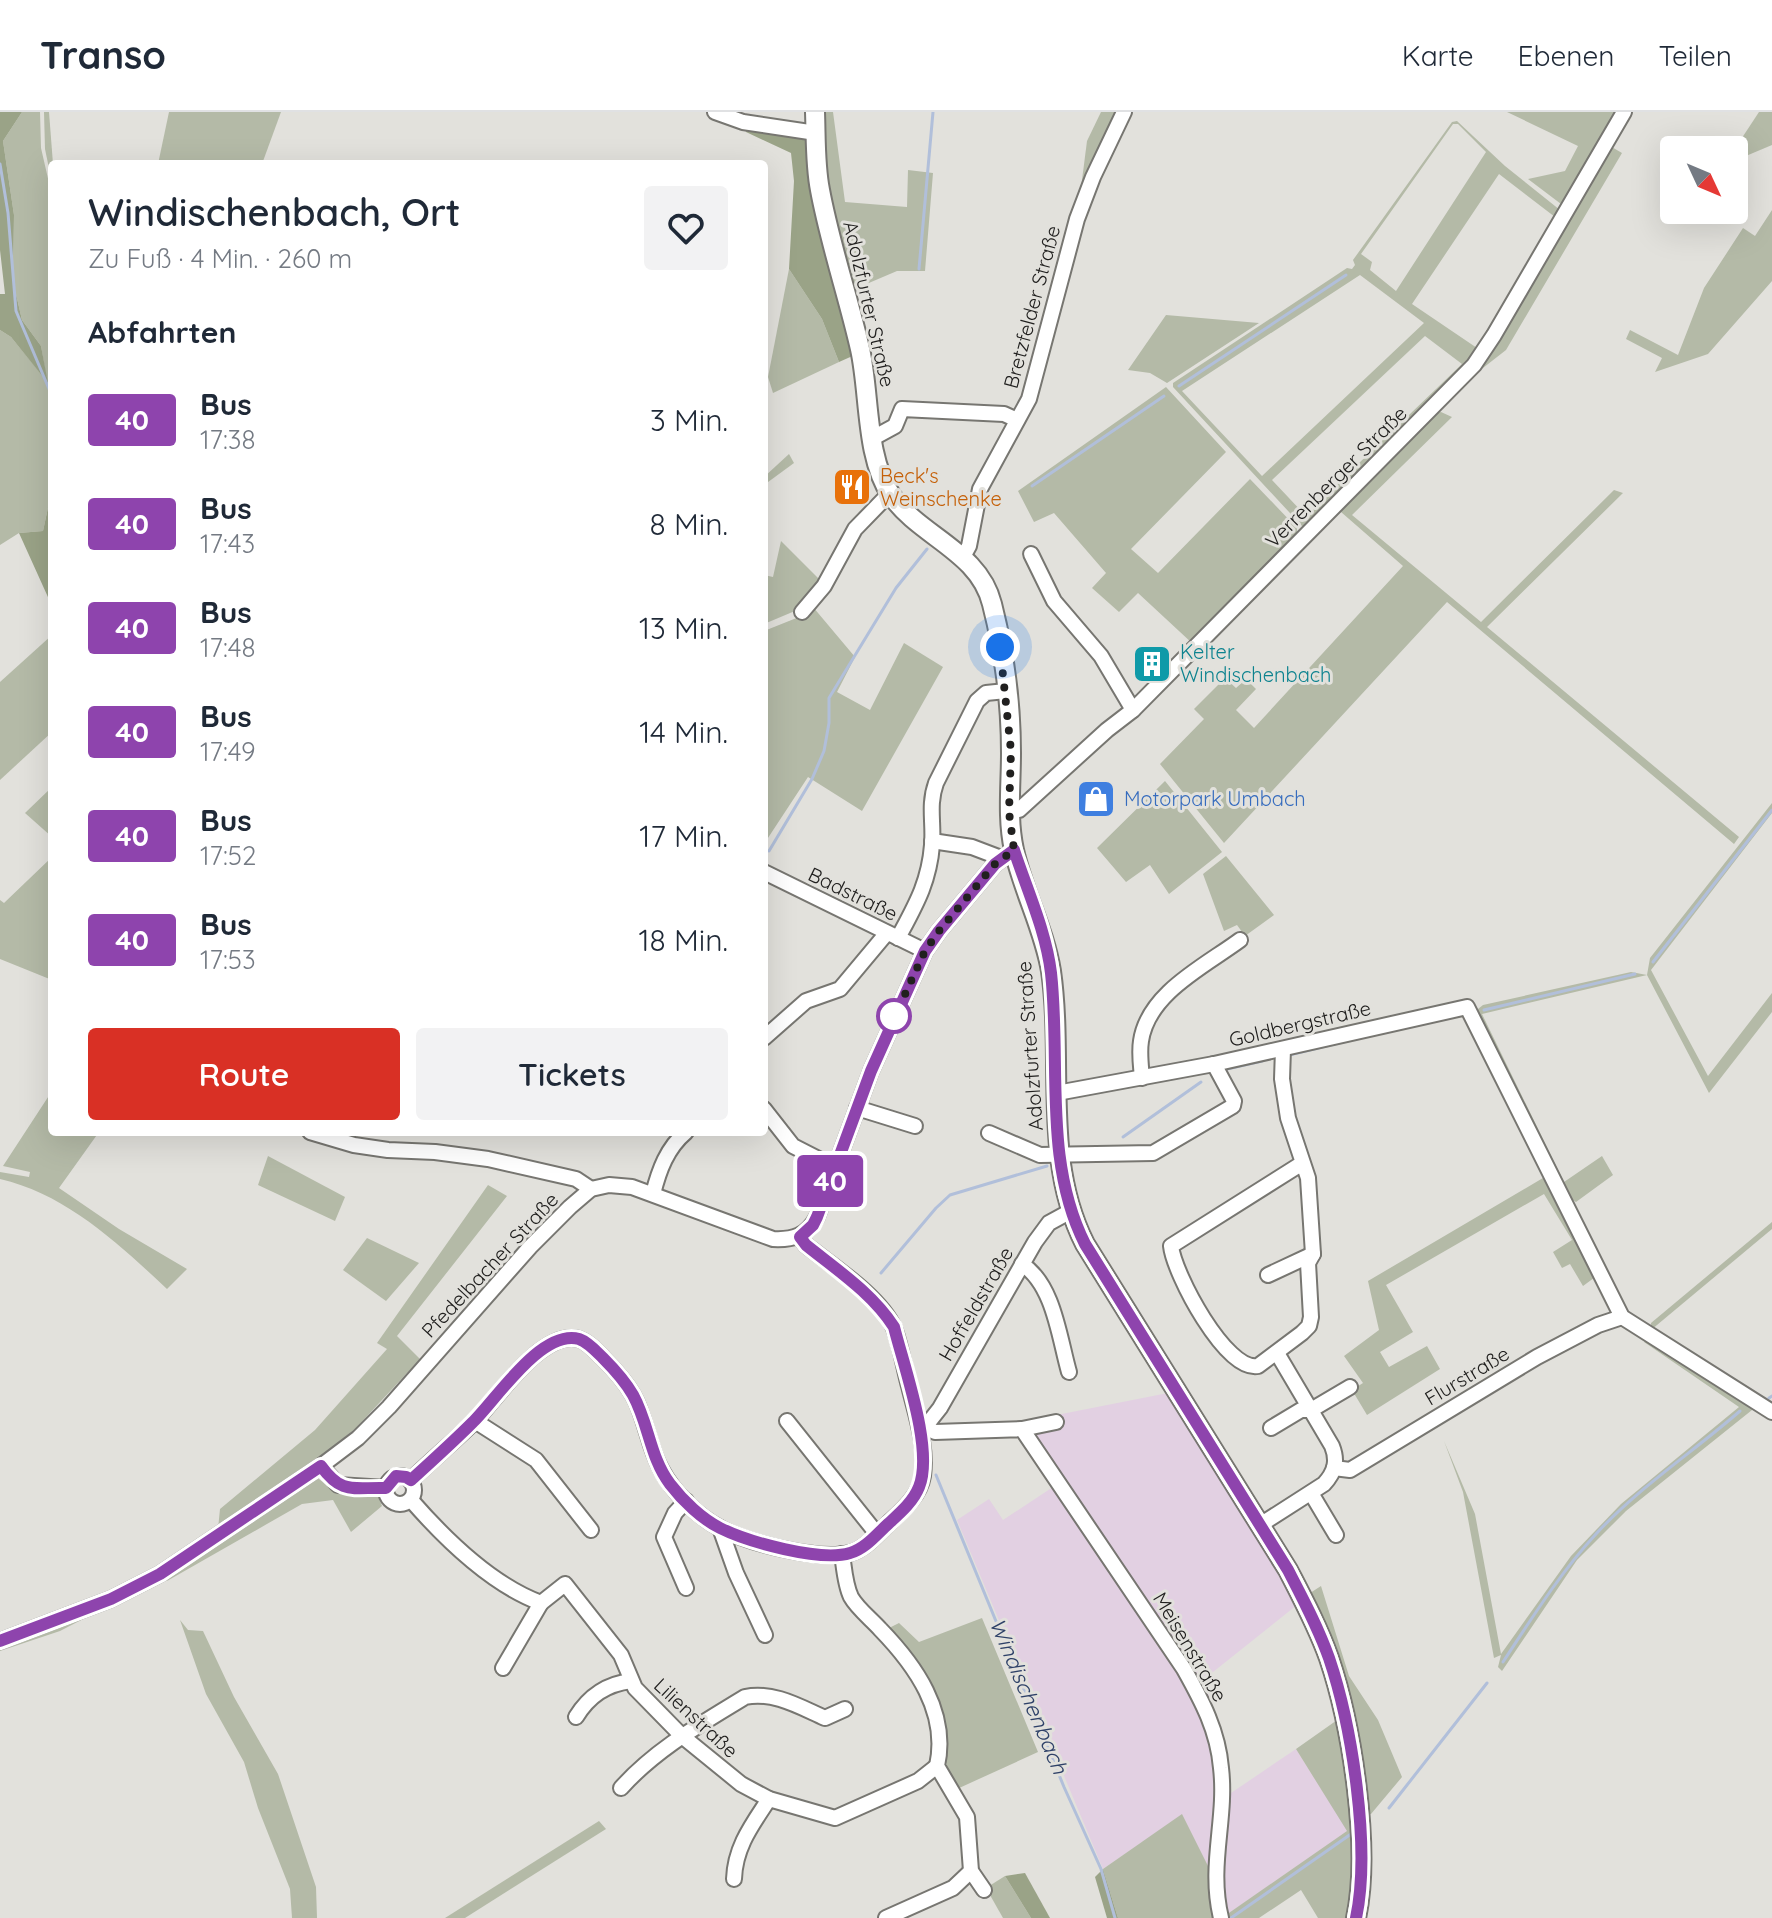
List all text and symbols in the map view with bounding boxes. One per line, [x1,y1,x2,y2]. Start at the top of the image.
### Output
text: Transo [40,31,166,79]
text: Karte [1402,38,1474,73]
text: Ebenen [1518,38,1614,73]
text: Teilen [1658,38,1732,73]
north arrow [1660,136,1748,224]
map controls [1660,136,1748,224]
button: heart [644,186,728,270]
text: Windischenbach, Ort [88,188,460,236]
street label: Adolzfurter Straße [838,218,901,389]
street label: Bretzfelder Straße [998,223,1065,391]
text: Zu Fuß · 4 Min. · 260 m [88,242,352,275]
text: Abfahrten [88,313,236,351]
text: Bus [200,385,252,423]
text: 3 Min. [650,401,728,439]
street label: Verrenberger Straße [1260,401,1412,553]
text: 40 [115,402,149,437]
text: 17:38 [200,423,255,456]
place label: Beck's Weinschenke [880,463,1002,511]
restaurant icon: Beck's Weinschenke [831,466,873,508]
text: Bus [200,489,252,527]
text: 8 Min. [650,505,728,543]
text: 40 [115,506,149,541]
text: 17:43 [200,527,255,560]
text: Bus [200,593,252,631]
text: 13 Min. [639,609,728,647]
text: 40 [115,610,149,645]
your location [980,627,1020,667]
text: 17:48 [200,631,256,664]
place label: Kelter Windischenbach [1180,639,1331,687]
building icon: Kelter Windischenbach [1131,643,1173,685]
text: Bus [200,697,252,735]
text: 14 Min. [639,713,728,751]
text: 40 [115,714,149,749]
text: 17:49 [200,735,256,768]
shop icon: Motorpark Umbach [1075,778,1117,820]
place label: Motorpark Umbach [1124,786,1306,811]
text: Bus [200,801,252,839]
text: 17 Min. [639,817,728,855]
text: 40 [115,818,149,853]
text: 17:52 [200,839,256,872]
street label: Badstraße [804,861,902,926]
text: Bus [200,905,252,943]
text: 18 Min. [639,921,728,959]
text: 40 [115,922,149,957]
text: 17:53 [200,943,256,976]
street label: Adolzfurter Straße [1011,960,1048,1132]
street label: Goldbergstraße [1227,995,1373,1052]
unlabelled marker [877,999,911,1033]
button: Route [88,1028,400,1120]
button: Tickets [416,1028,728,1120]
line badge: 40 [794,1155,866,1207]
text: 40 [813,1163,847,1198]
street label: Pfedelbacher Straße [416,1187,563,1342]
street label: Hoffeldstraße [933,1242,1018,1365]
street label: Flurstraße [1420,1341,1513,1411]
street label: Meisenstraße [1148,1587,1233,1706]
water label: Windischenbach [984,1614,1075,1779]
street label: Lilienstraße [649,1672,744,1763]

